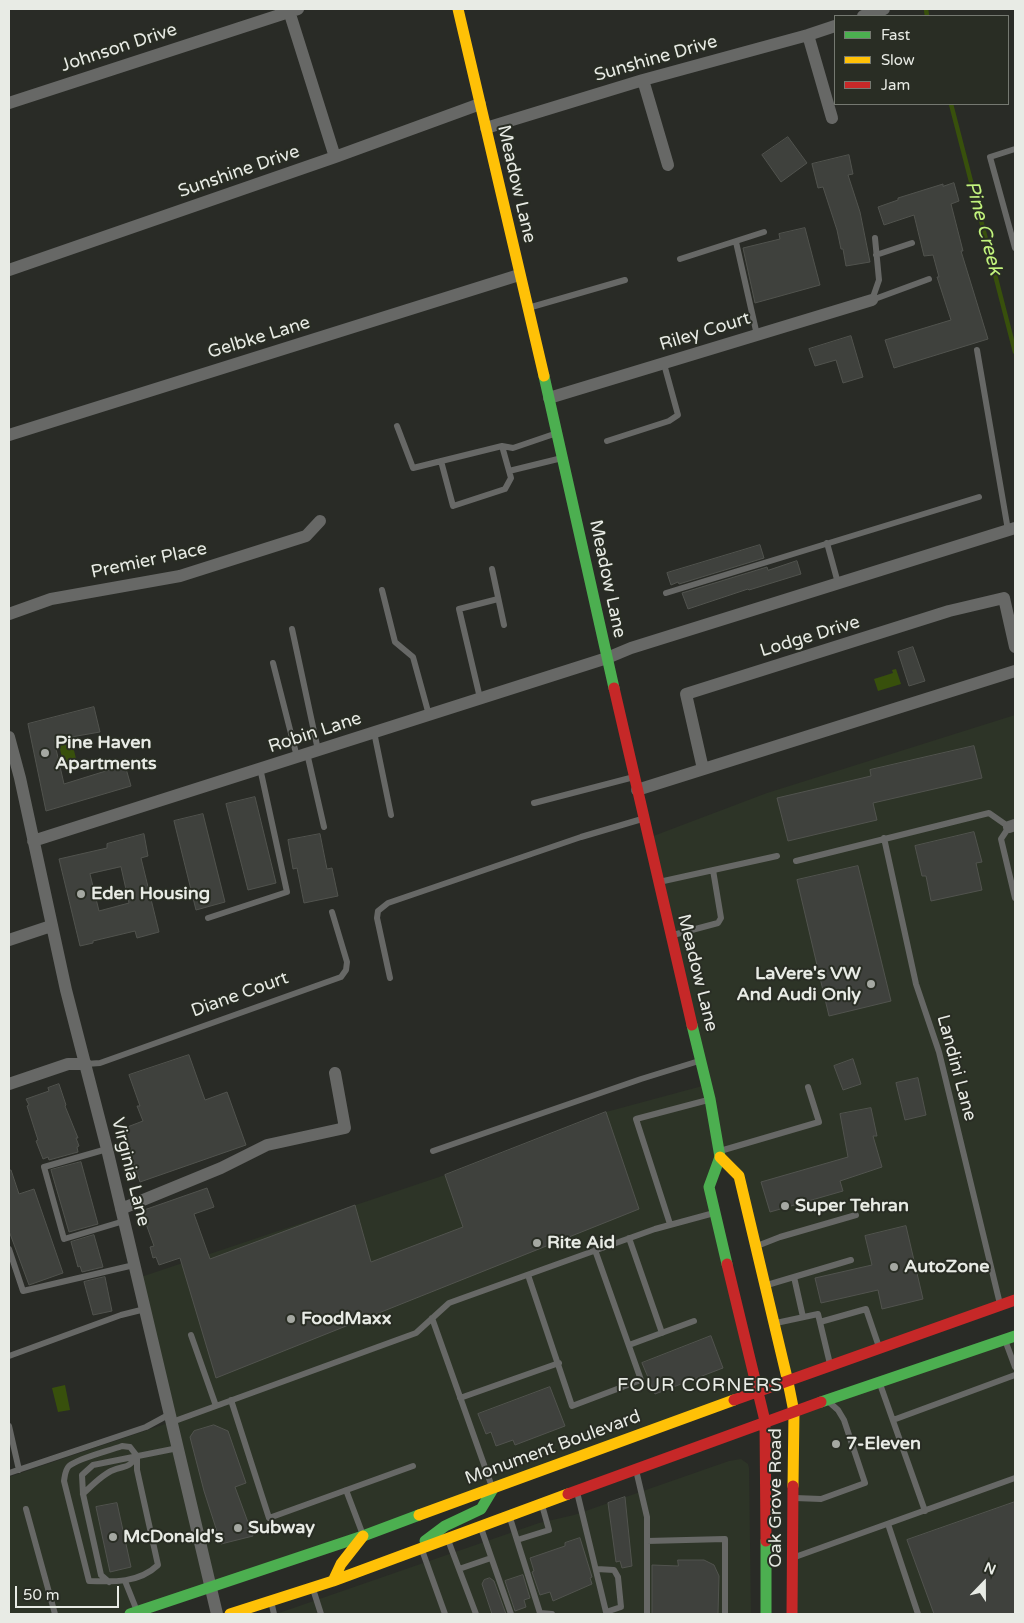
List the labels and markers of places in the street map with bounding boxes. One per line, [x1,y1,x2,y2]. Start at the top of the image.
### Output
place label: Pine Haven Apartments [55,732,157,774]
marker: Pine Haven Apartments [39,747,51,759]
place label: Eden Housing [91,883,210,905]
marker: Eden Housing [75,888,87,900]
place label: LaVere's VW And Audi Only [736,963,861,1006]
marker: LaVere's VW And Audi Only [865,978,877,990]
place label: Super Tehran [795,1195,909,1217]
marker: Super Tehran [779,1200,791,1212]
place label: Rite Aid [547,1232,615,1254]
marker: Rite Aid [531,1237,543,1249]
place label: AutoZone [904,1256,989,1278]
marker: AutoZone [888,1261,900,1273]
place label: FoodMaxx [301,1308,392,1330]
marker: FoodMaxx [285,1313,297,1325]
place label: 7-Eleven [846,1433,921,1455]
marker: 7-Eleven [830,1438,842,1450]
place label: Subway [248,1517,315,1539]
marker: Subway [232,1522,244,1534]
place label: McDonald's [123,1526,223,1548]
marker: McDonald's [107,1531,119,1543]

